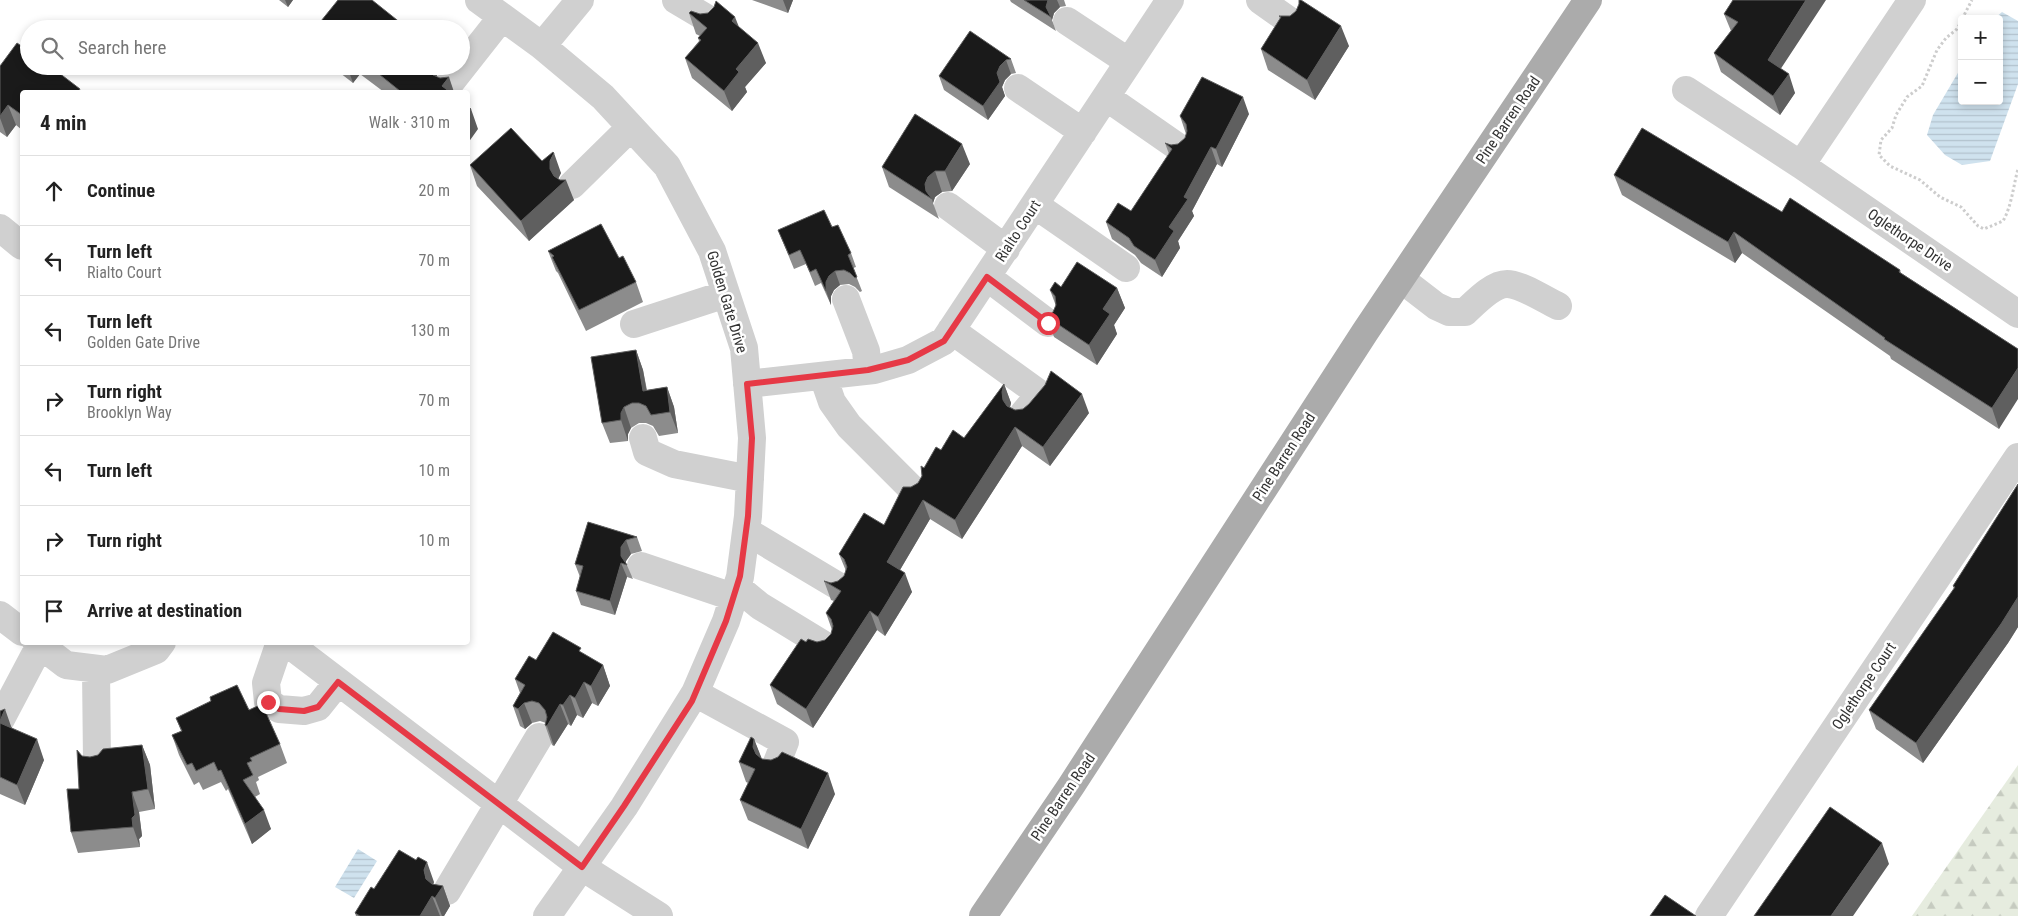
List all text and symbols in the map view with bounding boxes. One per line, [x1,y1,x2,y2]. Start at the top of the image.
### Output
map controls [1958,15,2003,105]
button: + [1958,15,2003,60]
search box [20,20,470,75]
icon: search [38,34,66,62]
text: Search here [78,36,166,59]
button: − [1958,60,2003,105]
street label: Pine Barren Road [1472,73,1544,167]
text: 4 min [40,111,87,135]
text: Walk · 310 m [369,113,450,132]
icon: ahead [40,177,68,205]
text: Continue [87,179,155,202]
text: 20 m [418,181,450,200]
street label: Rialto Court [991,197,1045,265]
street label: Oglethorpe Drive [1864,205,1956,275]
text: Turn left [87,240,152,263]
icon: left [40,247,68,275]
street label: Golden Gate Drive [703,249,751,355]
text: 70 m [418,251,450,270]
text: Rialto Court [87,263,162,282]
text: Turn left [87,310,152,333]
route start [1037,312,1060,335]
icon: left [40,317,68,345]
text: 130 m [411,321,450,340]
text: Golden Gate Drive [87,333,200,352]
text: Turn right [87,380,162,403]
icon: right [40,387,68,415]
text: 70 m [418,391,450,410]
text: Brooklyn Way [87,403,172,422]
street label: Pine Barren Road [1249,409,1319,505]
icon: left [40,457,68,485]
text: Turn left [87,459,152,482]
text: 10 m [418,461,450,480]
icon: right [40,527,68,555]
text: Turn right [87,529,162,552]
text: 10 m [418,531,450,550]
icon: arrive [40,597,68,625]
text: Arrive at destination [87,599,242,622]
street label: Oglethorpe Court [1828,639,1900,733]
route end [257,691,280,714]
street label: Pine Barren Road [1027,750,1099,844]

